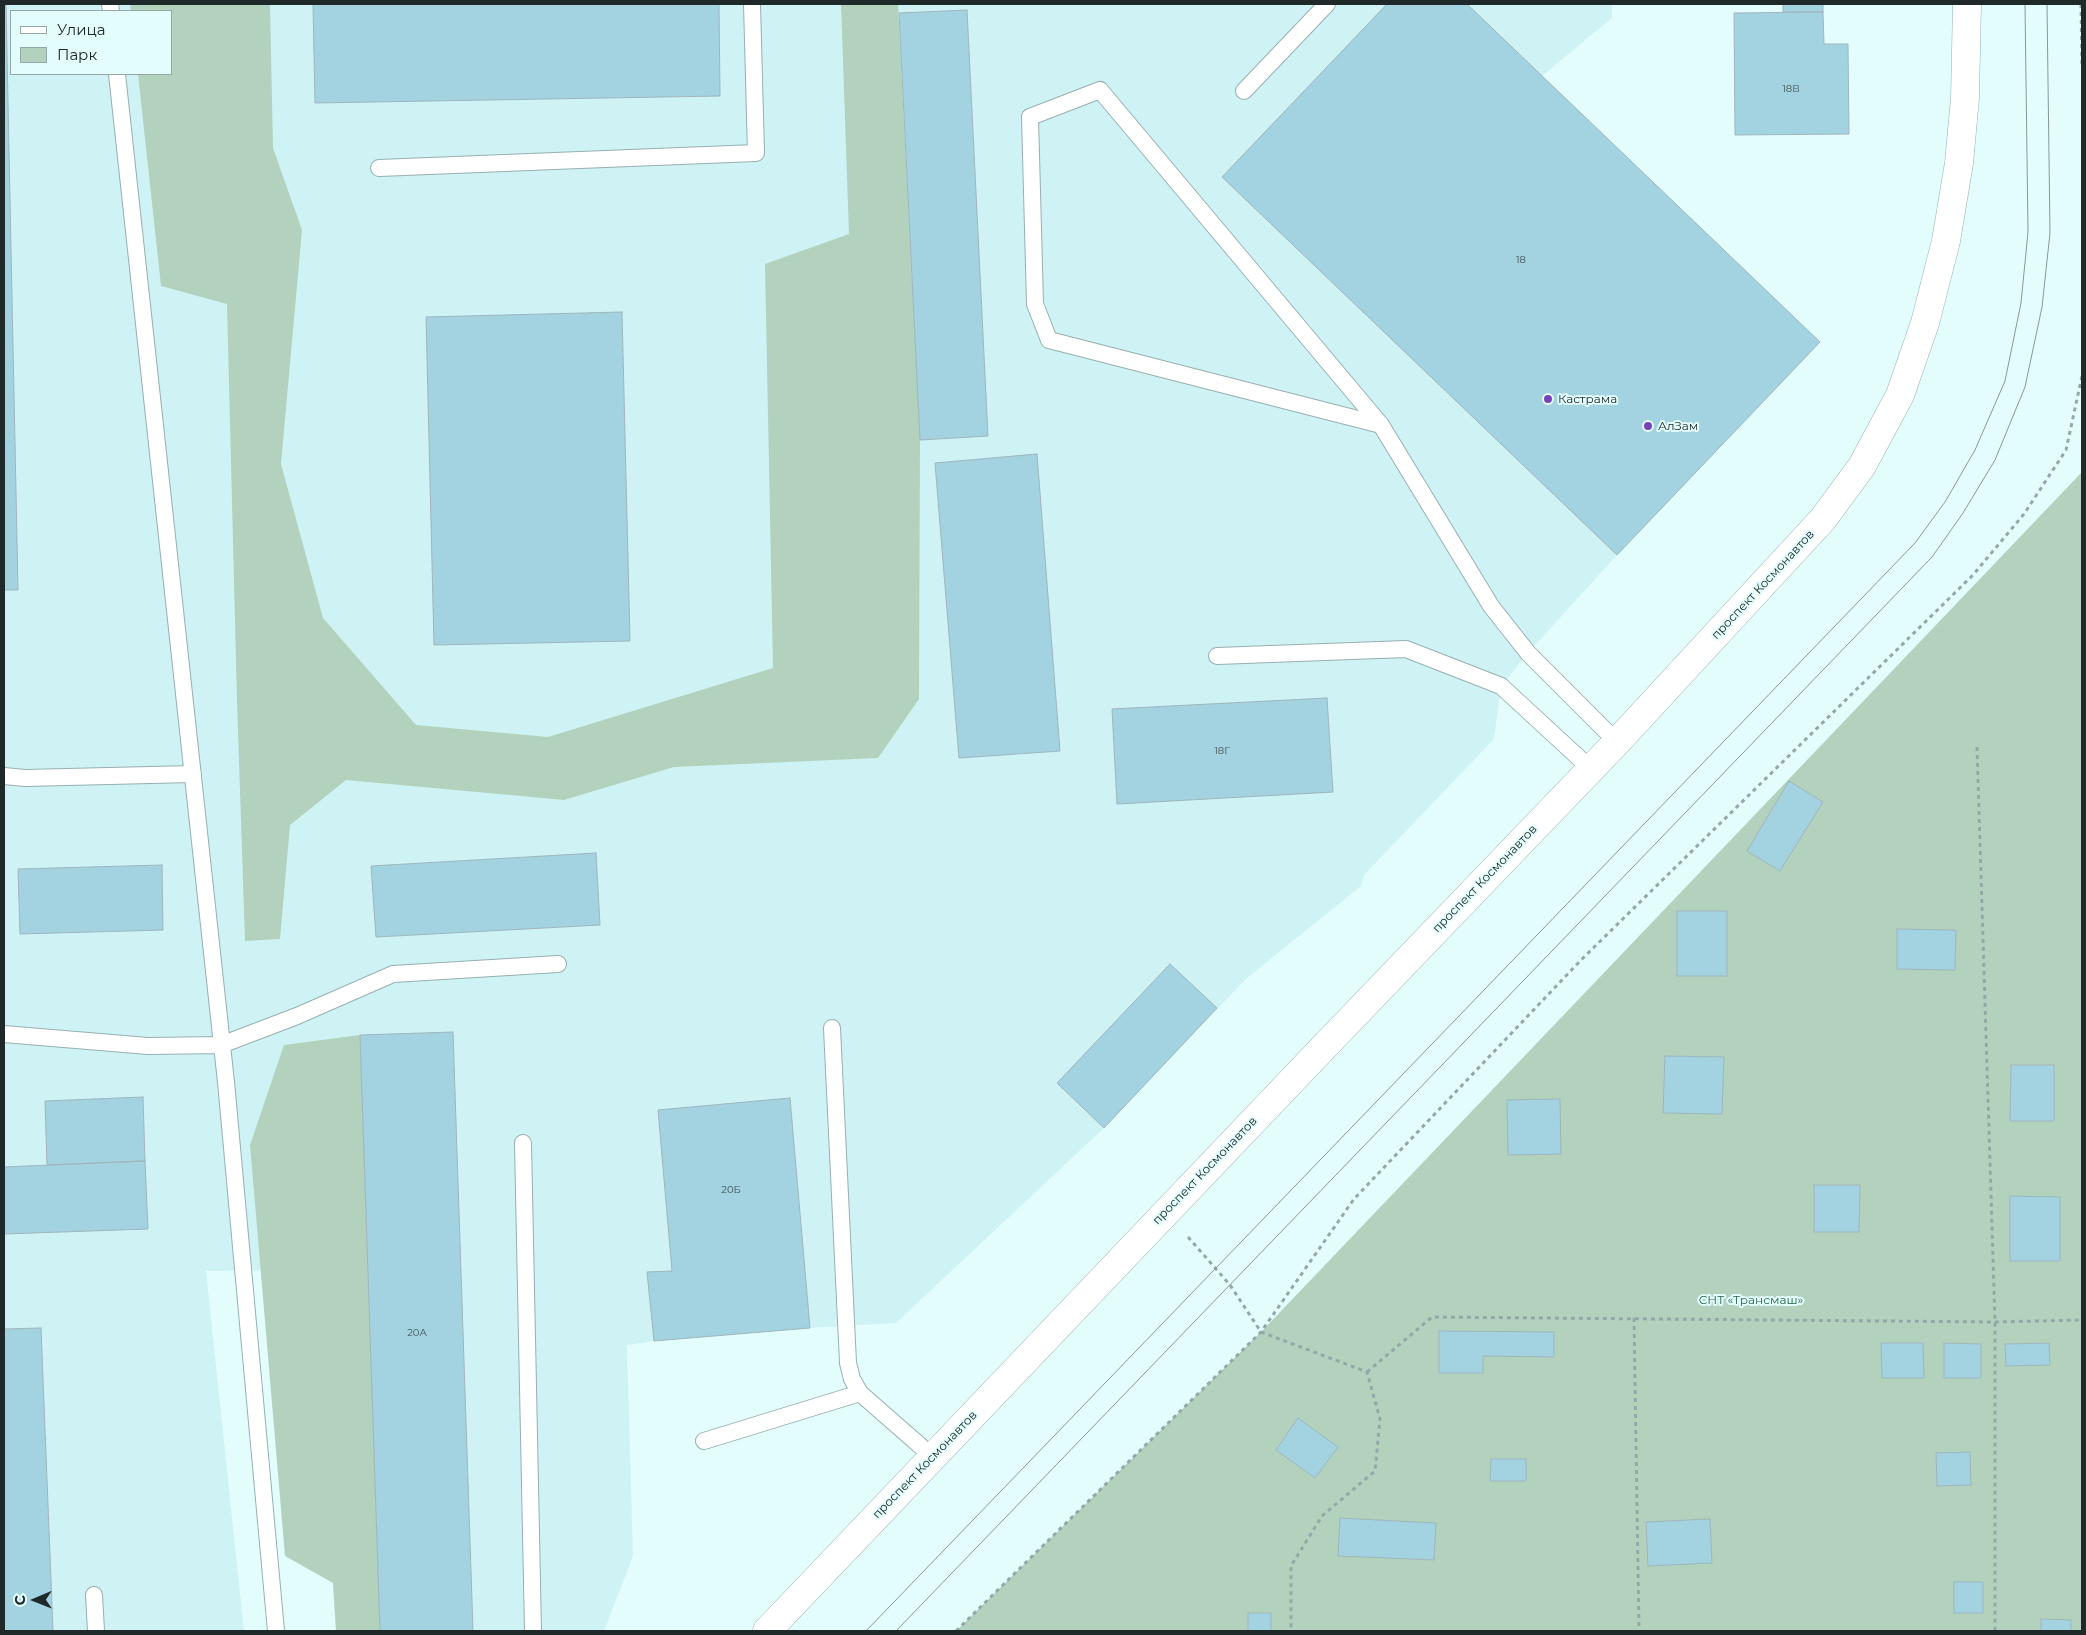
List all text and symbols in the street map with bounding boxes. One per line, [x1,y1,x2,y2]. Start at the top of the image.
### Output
legend [10,10,172,75]
text: Улица [57,20,105,39]
text: Парк [57,45,97,64]
house number: 18В [1782,83,1800,95]
house number: 18 [1516,254,1526,266]
place label: Кастрама [1558,392,1617,406]
marker: Кастрама [1542,393,1554,405]
place label: АлЗам [1658,419,1698,433]
marker: АлЗам [1642,420,1654,432]
street label: проспект Космонавтов [1709,527,1817,643]
house number: 18Г [1214,745,1230,757]
street label: проспект Космонавтов [1430,822,1540,936]
street label: проспект Космонавтов [1150,1114,1260,1228]
house number: 20Б [721,1184,741,1196]
park label: СНТ «Трансмаш» [1699,1293,1803,1307]
house number: 20А [407,1327,427,1339]
street label: проспект Космонавтов [870,1408,980,1522]
north arrow [10,1575,60,1625]
text: С [11,1595,29,1606]

